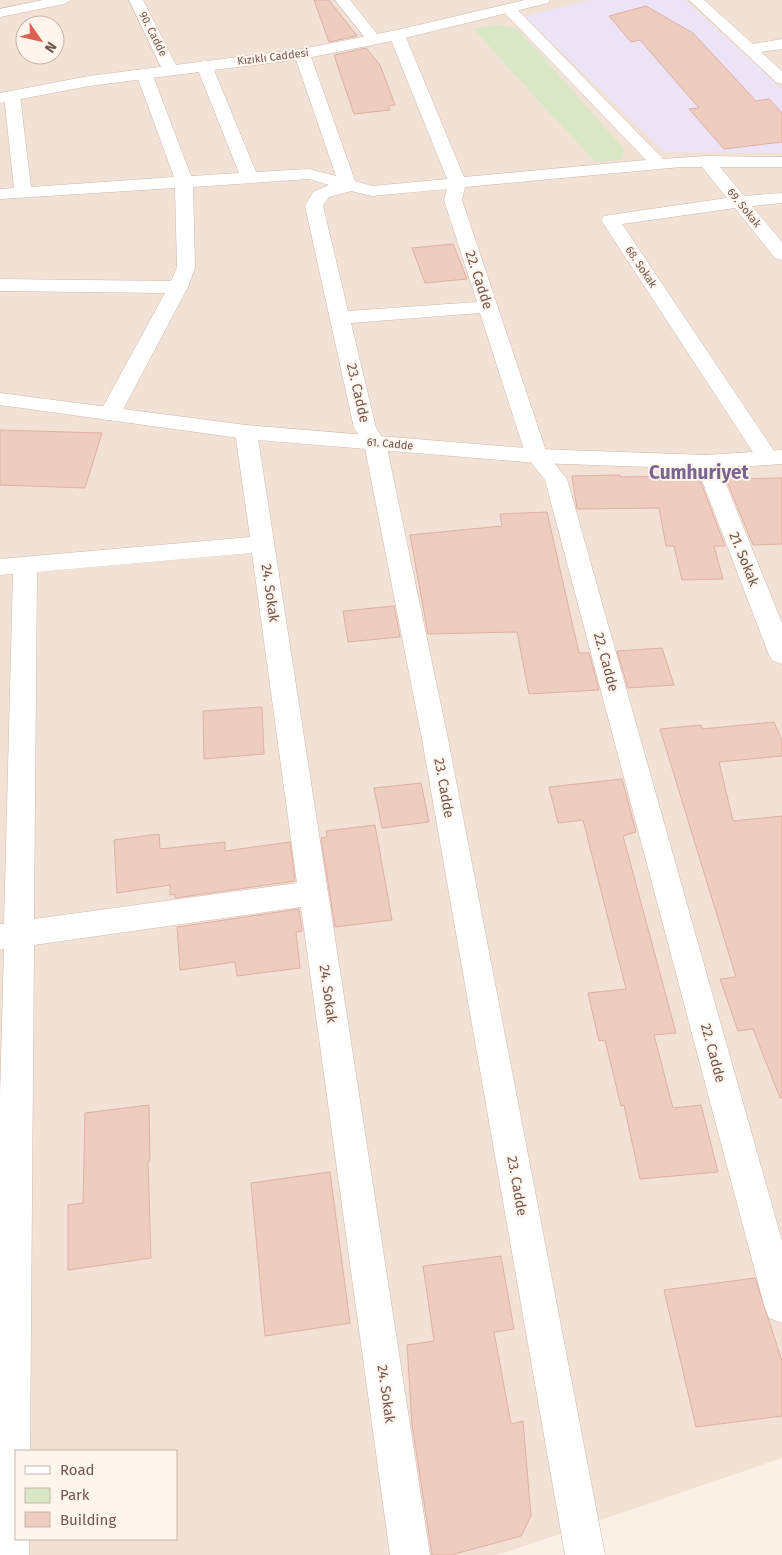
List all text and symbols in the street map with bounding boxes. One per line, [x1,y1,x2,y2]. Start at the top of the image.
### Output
street label: 90. Cadde [136,9,170,59]
north arrow [15,15,65,65]
text: N [41,38,60,56]
street label: Kızıklı Caddesi [237,46,309,68]
street label: 69. Sokak [724,186,764,230]
street label: 68. Sokak [622,244,660,290]
street label: 22. Cadde [462,249,496,311]
street label: 23. Cadde [343,362,373,424]
street label: 61. Cadde [366,435,414,453]
district label: Cumhuriyet [649,461,750,484]
street label: 21. Sokak [725,529,763,589]
street label: 24. Sokak [258,563,283,624]
street label: 22. Cadde [590,631,622,693]
street label: 23. Cadde [430,757,458,819]
street label: 24. Sokak [316,964,341,1025]
street label: 22. Cadde [697,1022,729,1084]
street label: 23. Cadde [503,1155,531,1217]
street label: 24. Sokak [374,1364,399,1425]
legend [15,1450,178,1540]
text: Road [60,1461,95,1479]
text: Park [60,1486,90,1504]
text: Building [60,1511,116,1529]

